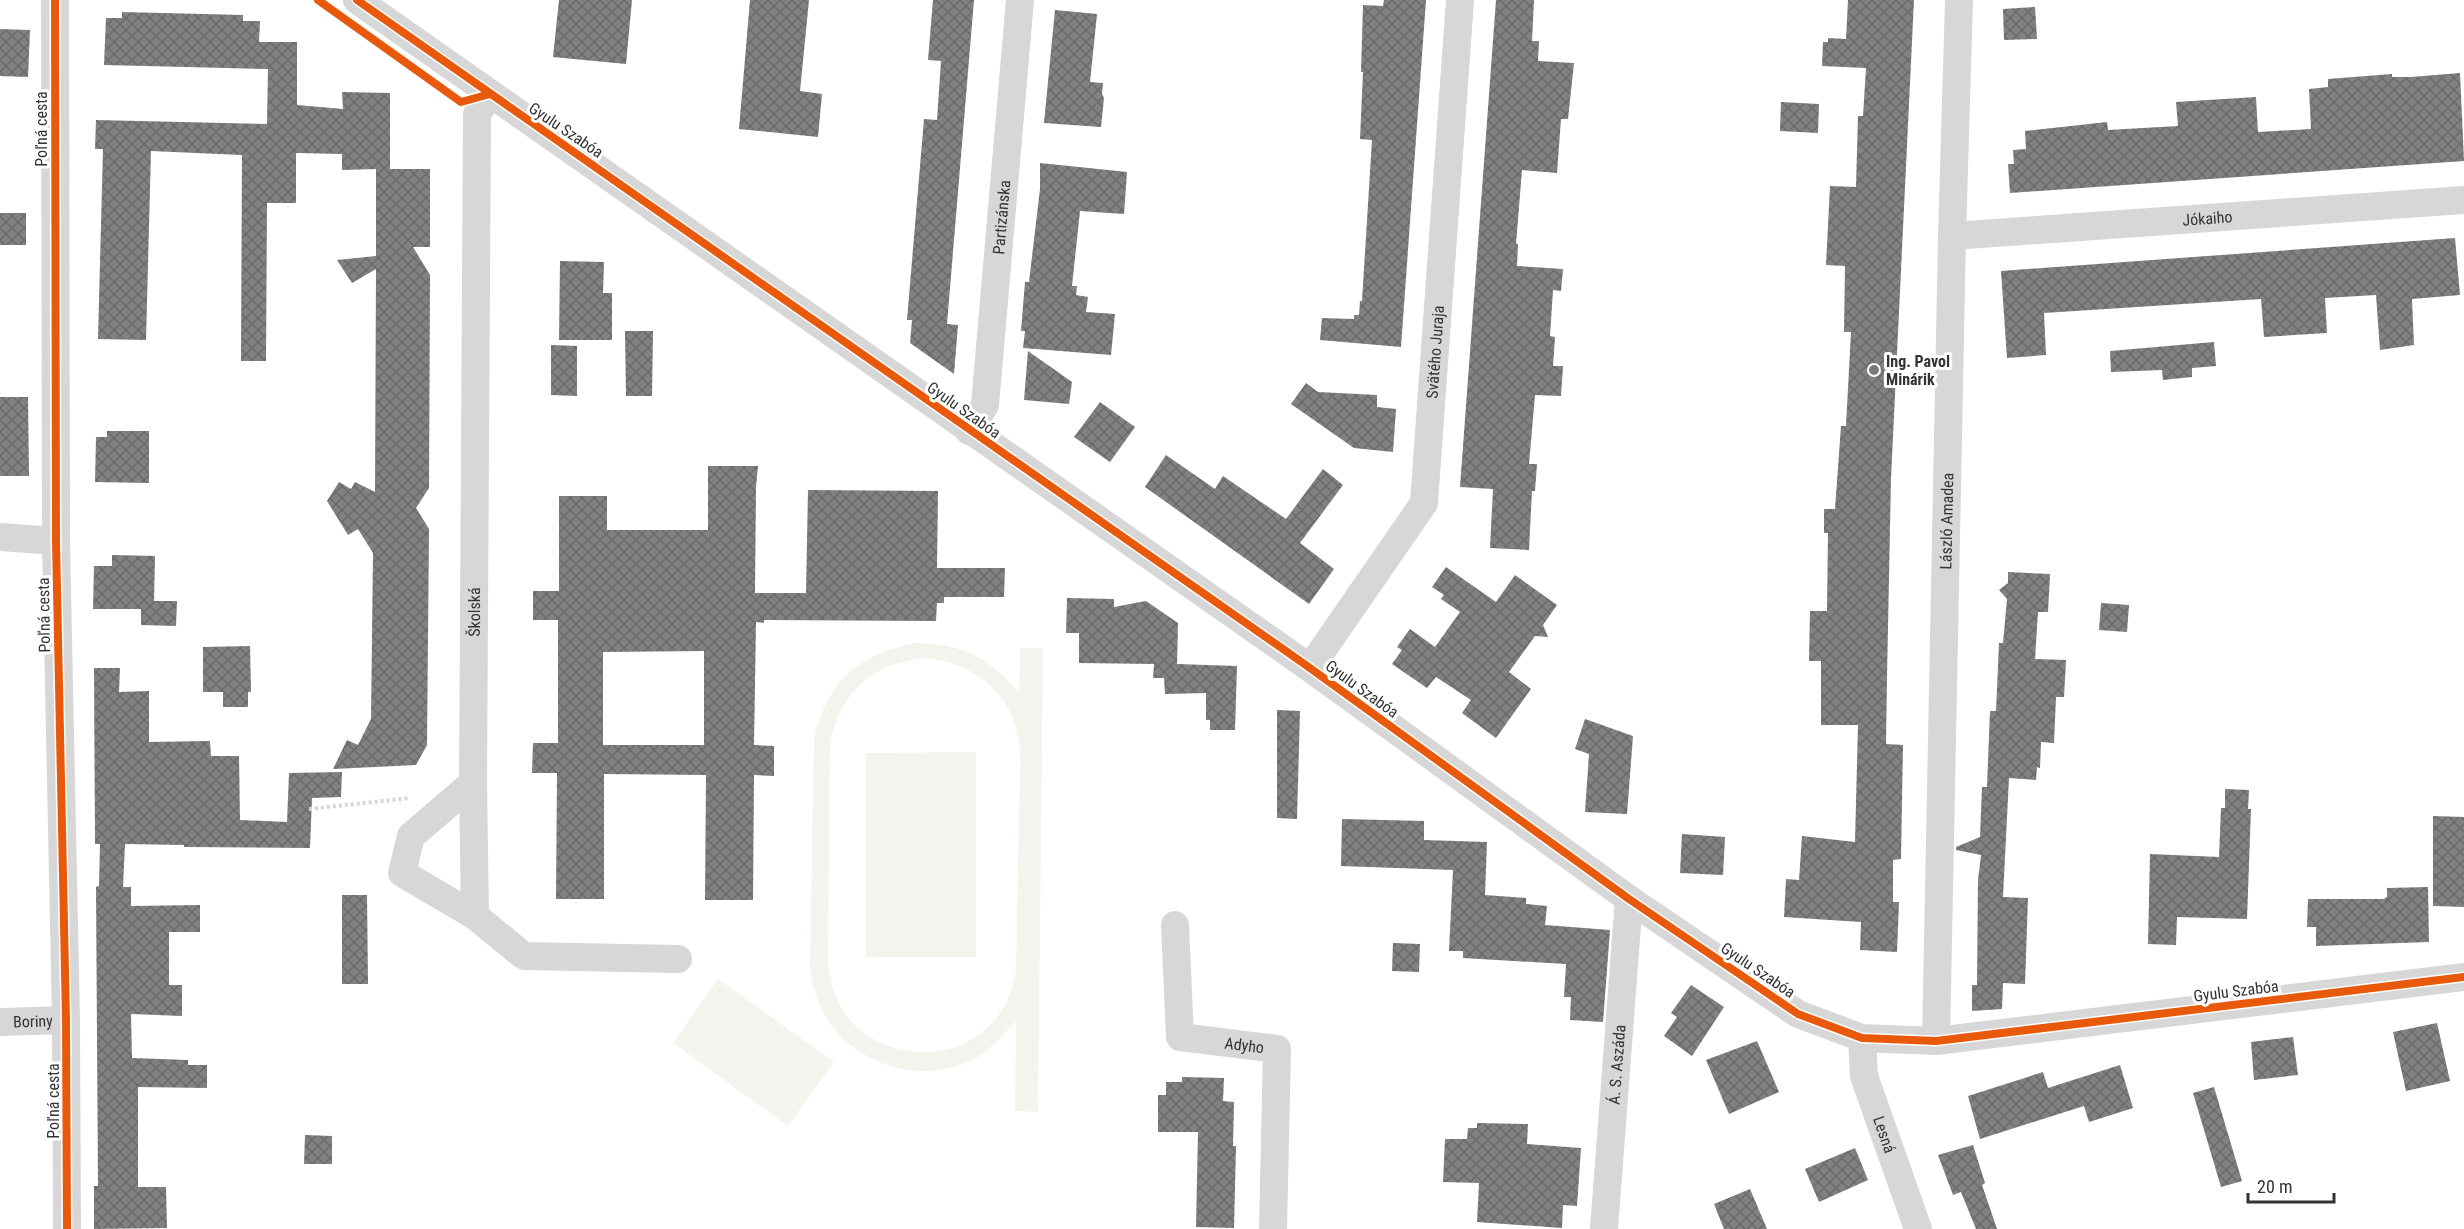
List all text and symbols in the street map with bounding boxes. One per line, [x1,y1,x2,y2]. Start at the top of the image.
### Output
street label: Poľná cesta [32,91,51,167]
street label: Gyulu Szabóa [525,98,607,162]
street label: Partizánska [989,179,1014,255]
street label: Jókaiho [2182,207,2233,229]
street label: Svätého Juraja [1422,305,1448,399]
place label: Ing. Pavol Minárik [1886,352,1950,389]
marker: Ing. Pavol Minárik [1867,363,1881,377]
street label: Gyulu Szabóa [924,378,1004,442]
street label: László Amadea [1936,472,1957,570]
street label: Poľná cesta [34,577,54,653]
street label: Školská [464,587,484,637]
street label: Gyulu Szabóa [1322,656,1402,722]
street label: Gyulu Szabóa [1717,938,1799,1002]
street label: Gyulu Szabóa [2192,976,2280,1006]
street label: Boriny [13,1011,53,1031]
street label: Á. S. Aszáda [1604,1024,1629,1105]
street label: Adyho [1224,1033,1265,1057]
street label: Poľná cesta [44,1063,63,1139]
street label: Lesná [1869,1113,1900,1155]
scale bar [2248,1166,2334,1204]
text: 20 m [2257,1176,2292,1197]

